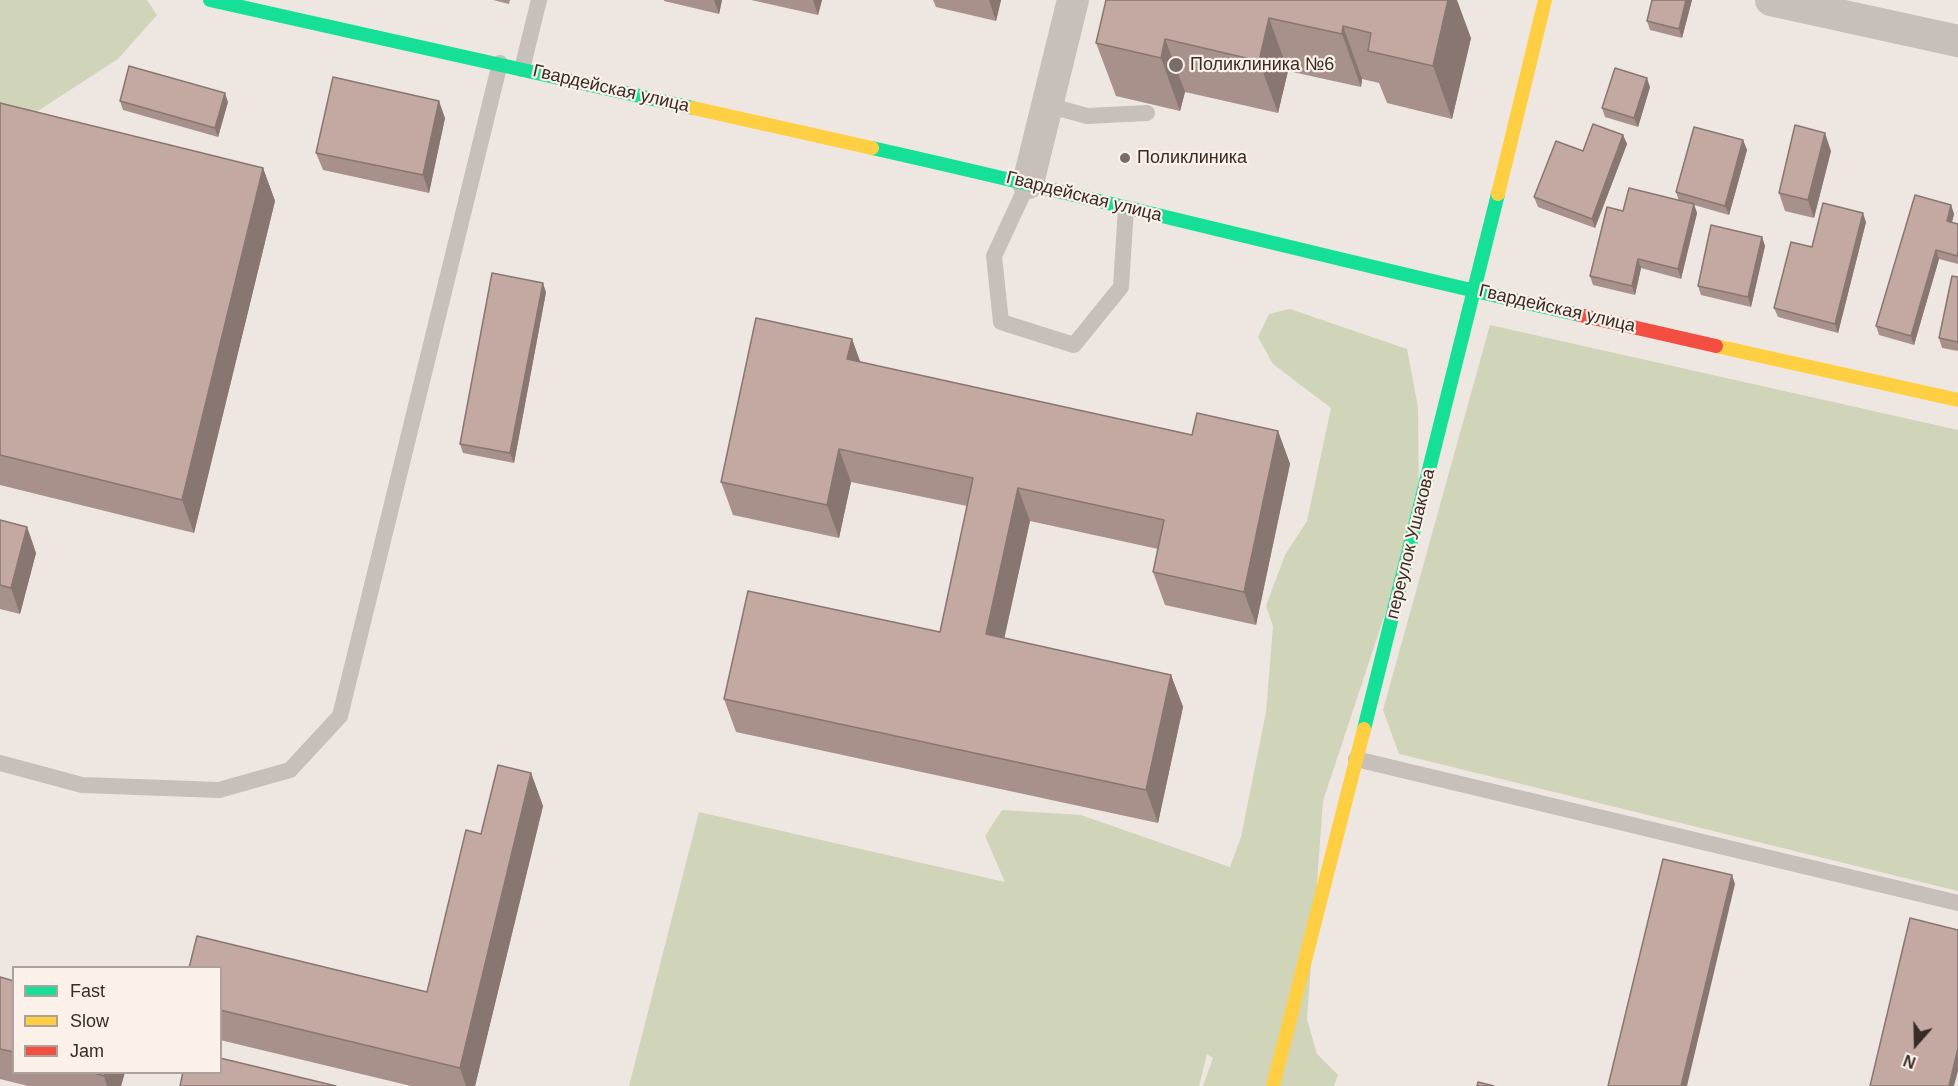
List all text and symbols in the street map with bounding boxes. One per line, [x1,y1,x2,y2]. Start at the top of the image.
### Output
place label: Поликлиника №6 [1190,54,1334,76]
marker: Поликлиника №6 [1167,56,1185,74]
street label: Гвардейская улица [531,61,691,117]
place label: Поликлиника [1137,147,1247,169]
marker: Поликлиника [1118,151,1132,165]
street label: Гвардейская улица [1004,167,1164,227]
street label: Гвардейская улица [1477,281,1637,337]
street label: переулок Ушакова [1382,467,1440,621]
legend [12,966,222,1074]
text: Fast [70,981,105,1001]
text: Slow [70,1011,109,1031]
north arrow [1886,1014,1946,1074]
text: Jam [70,1041,104,1061]
text: N [1901,1051,1918,1071]

